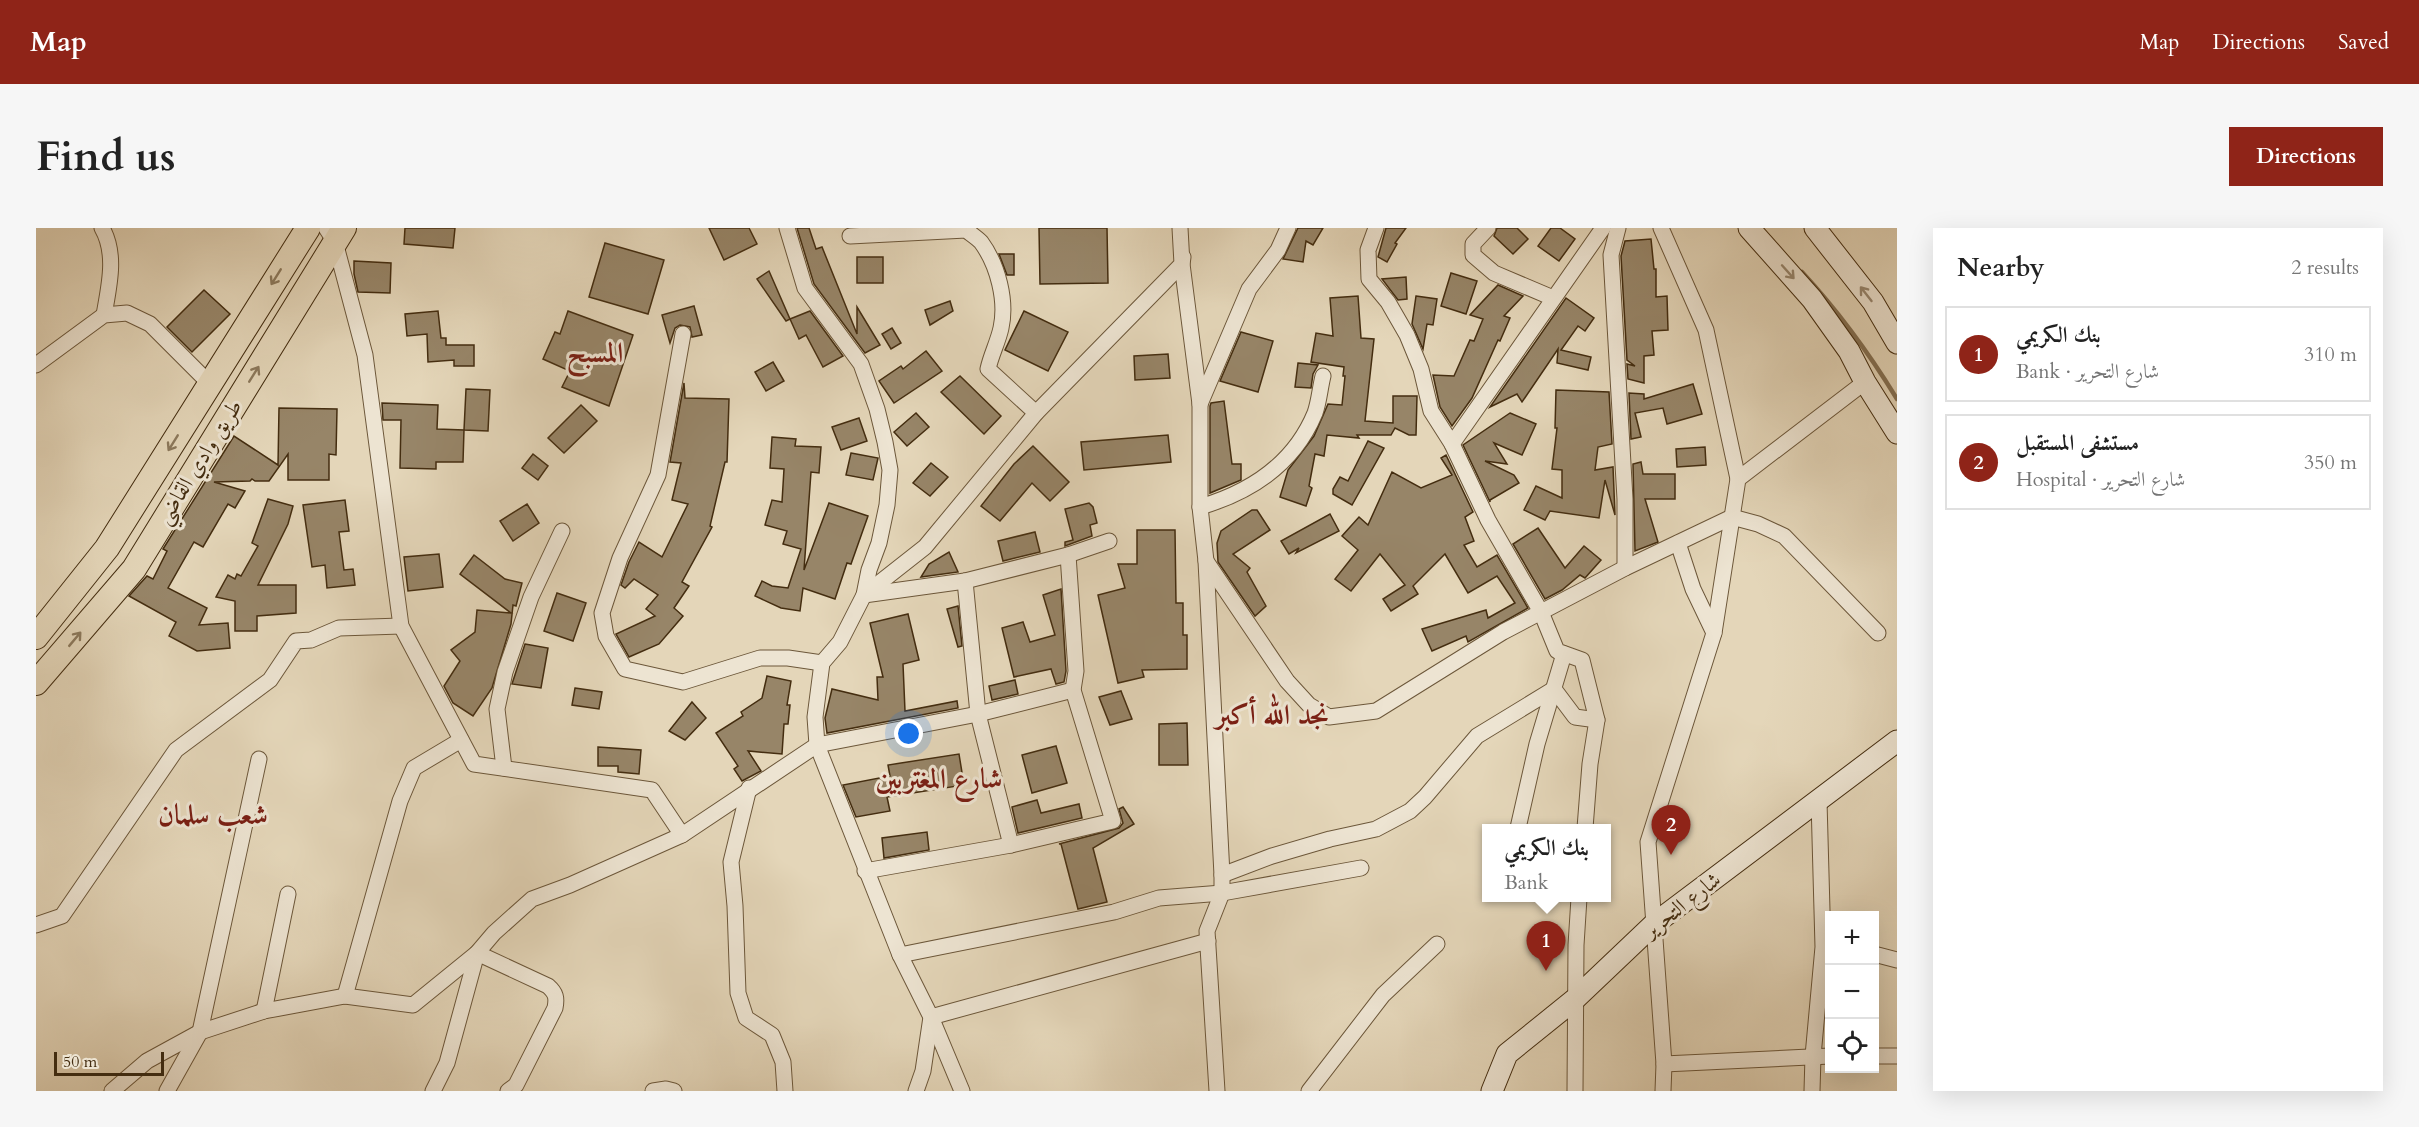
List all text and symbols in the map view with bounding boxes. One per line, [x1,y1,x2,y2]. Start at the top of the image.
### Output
text: Map [30,23,87,61]
text: Map [2139,28,2179,57]
text: Directions [2212,28,2305,57]
text: Saved [2338,28,2389,57]
button: Directions [2229,127,2383,186]
text: Find us [36,128,176,185]
text: Nearby [1957,250,2045,285]
text: 2 results [2291,254,2359,281]
one-way arrow [1781,264,1795,279]
one-way arrow [270,269,283,286]
one-way arrow [1860,286,1872,302]
text: بنك الكريمي [2016,320,2101,350]
district label: المسبح [567,334,623,378]
text: 1 [1973,341,1984,368]
text: 310 m [2304,341,2357,368]
text: Bank · شارع التحرير [2016,358,2159,385]
one-way arrow [248,365,261,382]
street label: طريق وادي القاضي [149,394,254,533]
text: مستشفى المستقبل [2016,428,2139,458]
one-way arrow [167,434,179,451]
text: 2 [1973,449,1984,476]
text: 350 m [2304,449,2357,476]
text: Hospital · شارع التحرير [2016,466,2185,493]
one-way arrow [68,631,81,647]
district label: نجد الله أكبر [1212,692,1329,734]
your location [894,719,923,748]
district label: شارع المغتربين [876,760,1002,802]
district label: شعب سلمان [158,796,268,834]
pin: 2 [1652,806,1690,855]
popup [1482,824,1611,902]
text: بنك الكريمي [1504,833,1589,863]
street label: شارع التحرير [1635,865,1729,949]
text: Bank [1504,869,1548,896]
map controls [1825,911,1879,1073]
button: + [1825,911,1879,965]
pin: 1 [1526,922,1566,971]
button: − [1825,965,1879,1019]
button: locate [1825,1019,1879,1073]
scale bar [54,1049,164,1076]
text: 50 m [63,1051,97,1073]

